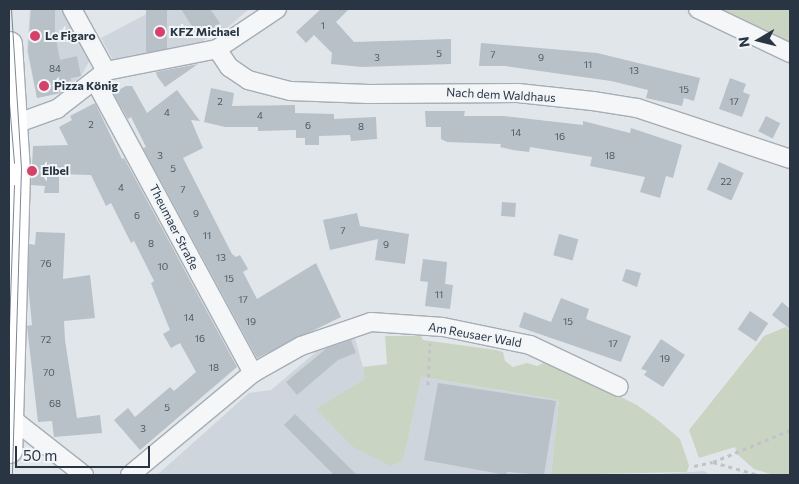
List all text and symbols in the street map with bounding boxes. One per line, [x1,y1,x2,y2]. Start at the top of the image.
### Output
north arrow [734,15,784,65]
house number: 1 [321,20,325,32]
place label: KFZ Michael [170,25,239,39]
marker: KFZ Michael [154,26,166,38]
place label: Le Figaro [45,29,96,43]
marker: Le Figaro [29,30,41,42]
text: N [735,36,753,49]
house number: 5 [436,48,442,60]
house number: 7 [490,49,496,61]
house number: 3 [374,52,380,64]
house number: 9 [538,52,544,64]
house number: 11 [584,59,592,71]
house number: 84 [49,63,61,75]
house number: 13 [629,65,639,77]
place label: Pizza König [54,79,118,93]
marker: Pizza König [38,80,50,92]
house number: 15 [679,84,689,96]
street label: Nach dem Waldhaus [446,85,556,105]
house number: 2 [217,96,223,108]
house number: 17 [729,96,739,108]
house number: 4 [164,107,170,119]
house number: 4 [257,110,263,122]
house number: 2 [88,119,94,131]
house number: 6 [305,120,311,132]
house number: 8 [358,121,364,133]
house number: 14 [511,127,521,139]
house number: 16 [555,131,565,143]
house number: 3 [157,150,163,162]
house number: 18 [605,150,615,162]
house number: 5 [170,163,176,175]
place label: Elbel [42,164,69,178]
marker: Elbel [26,165,38,177]
house number: 22 [720,176,732,188]
house number: 4 [118,182,124,194]
street label: Theumaer Straße [146,182,202,272]
house number: 7 [180,184,186,196]
house number: 9 [193,208,199,220]
house number: 6 [134,210,140,222]
house number: 7 [340,225,346,237]
house number: 11 [203,230,211,242]
house number: 8 [148,238,154,250]
house number: 9 [383,239,389,251]
house number: 13 [216,252,226,264]
house number: 76 [40,258,52,270]
house number: 10 [158,261,168,273]
house number: 15 [224,273,234,285]
house number: 11 [435,289,443,301]
house number: 17 [238,294,248,306]
house number: 14 [184,312,194,324]
house number: 19 [246,316,256,328]
house number: 15 [563,316,573,328]
street label: Am Reusaer Wald [427,320,523,350]
house number: 16 [195,333,205,345]
house number: 72 [41,334,51,346]
house number: 17 [608,338,618,350]
house number: 19 [660,353,670,365]
house number: 18 [209,362,219,374]
house number: 70 [43,367,55,379]
house number: 68 [49,398,61,410]
house number: 5 [164,402,170,414]
house number: 3 [140,423,146,435]
scale bar [18,436,152,468]
text: 50 m [23,446,57,464]

